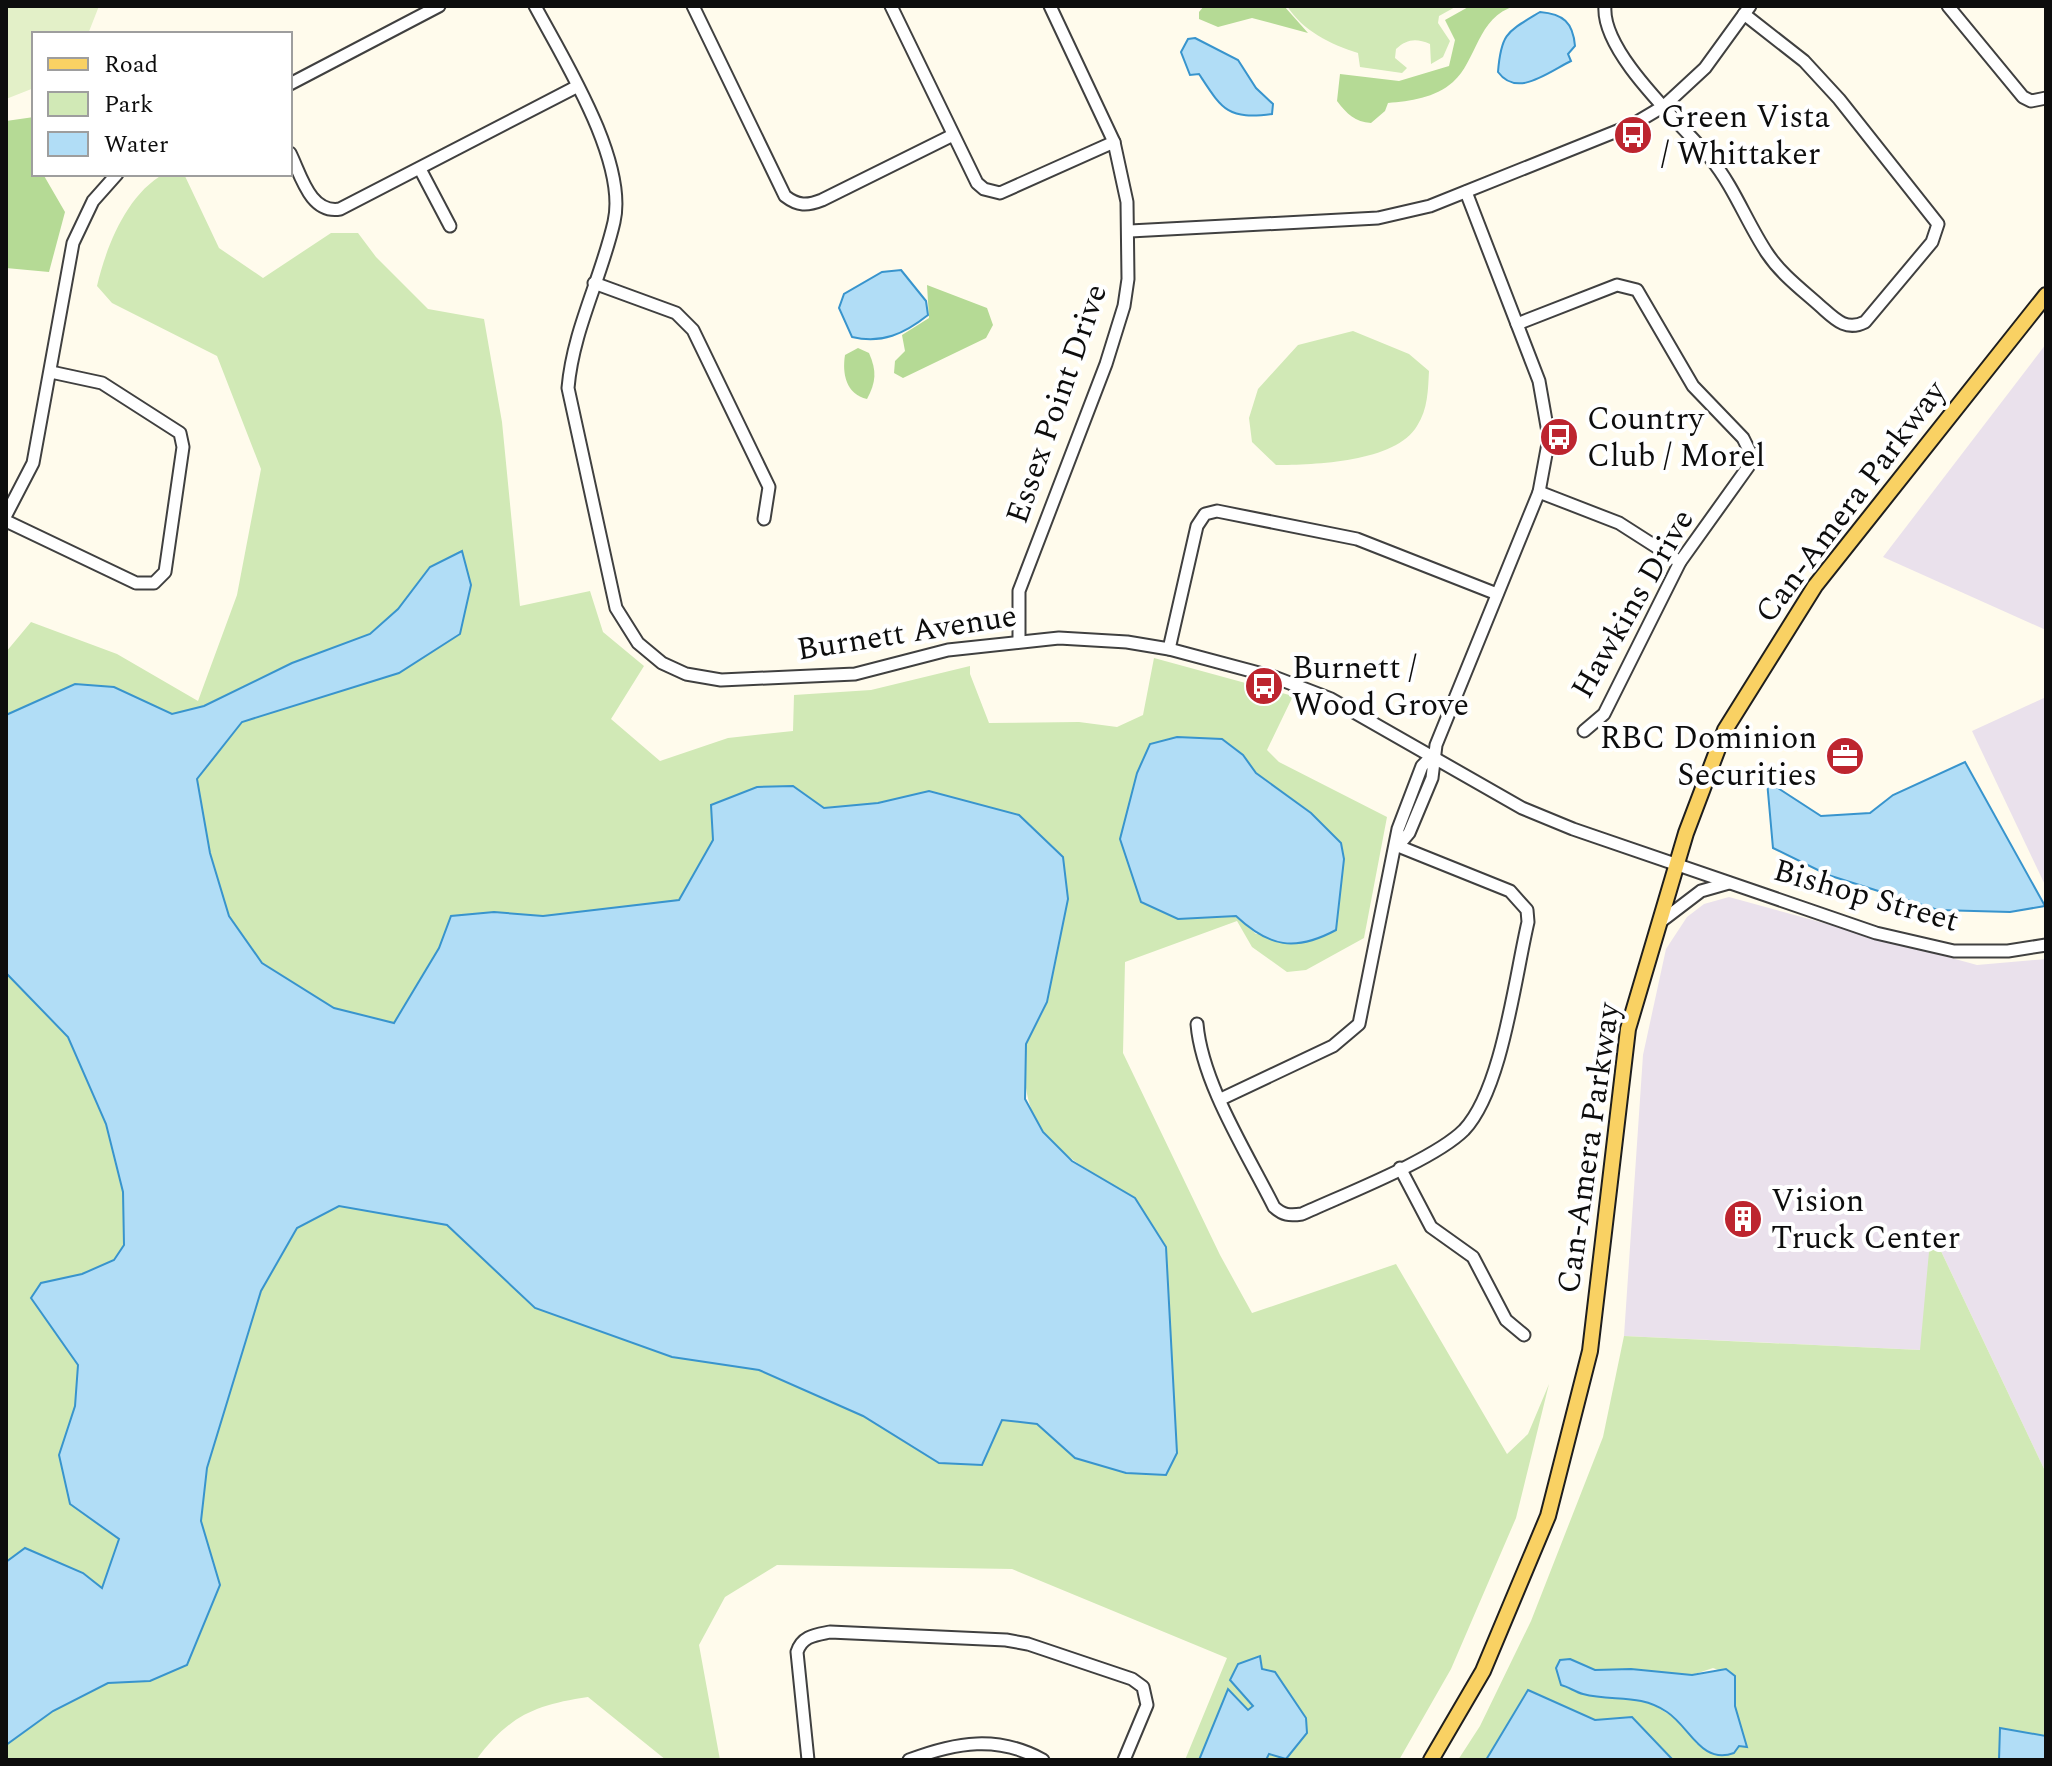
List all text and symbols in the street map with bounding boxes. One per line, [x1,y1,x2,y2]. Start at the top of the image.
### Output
legend [32,32,292,176]
text: Road [104,47,158,83]
text: Park [104,87,154,123]
place label: Green Vista / Whittaker [1661,93,1830,179]
bus stop icon: Green Vista / Whittaker [1612,114,1654,156]
text: Water [104,127,168,163]
street label: Essex Point Drive [993,278,1121,530]
street label: Can-Amera Parkway [1743,369,1960,634]
place label: Country Club / Morel [1587,395,1765,481]
bus stop icon: Country Club / Morel [1538,416,1580,458]
street label: Hawkins Drive [1559,500,1707,708]
street label: Burnett Avenue [793,591,1021,675]
place label: Burnett / Wood Grove [1292,644,1469,730]
bus stop icon: Burnett / Wood Grove [1243,665,1285,707]
place label: RBC Dominion Securities [1600,714,1817,800]
office icon: RBC Dominion Securities [1824,735,1866,777]
street label: Bishop Street [1767,846,1965,946]
street label: Can-Amera Parkway [1544,998,1634,1297]
place label: Vision Truck Center [1771,1177,1960,1263]
building icon: Vision Truck Center [1722,1198,1764,1240]

